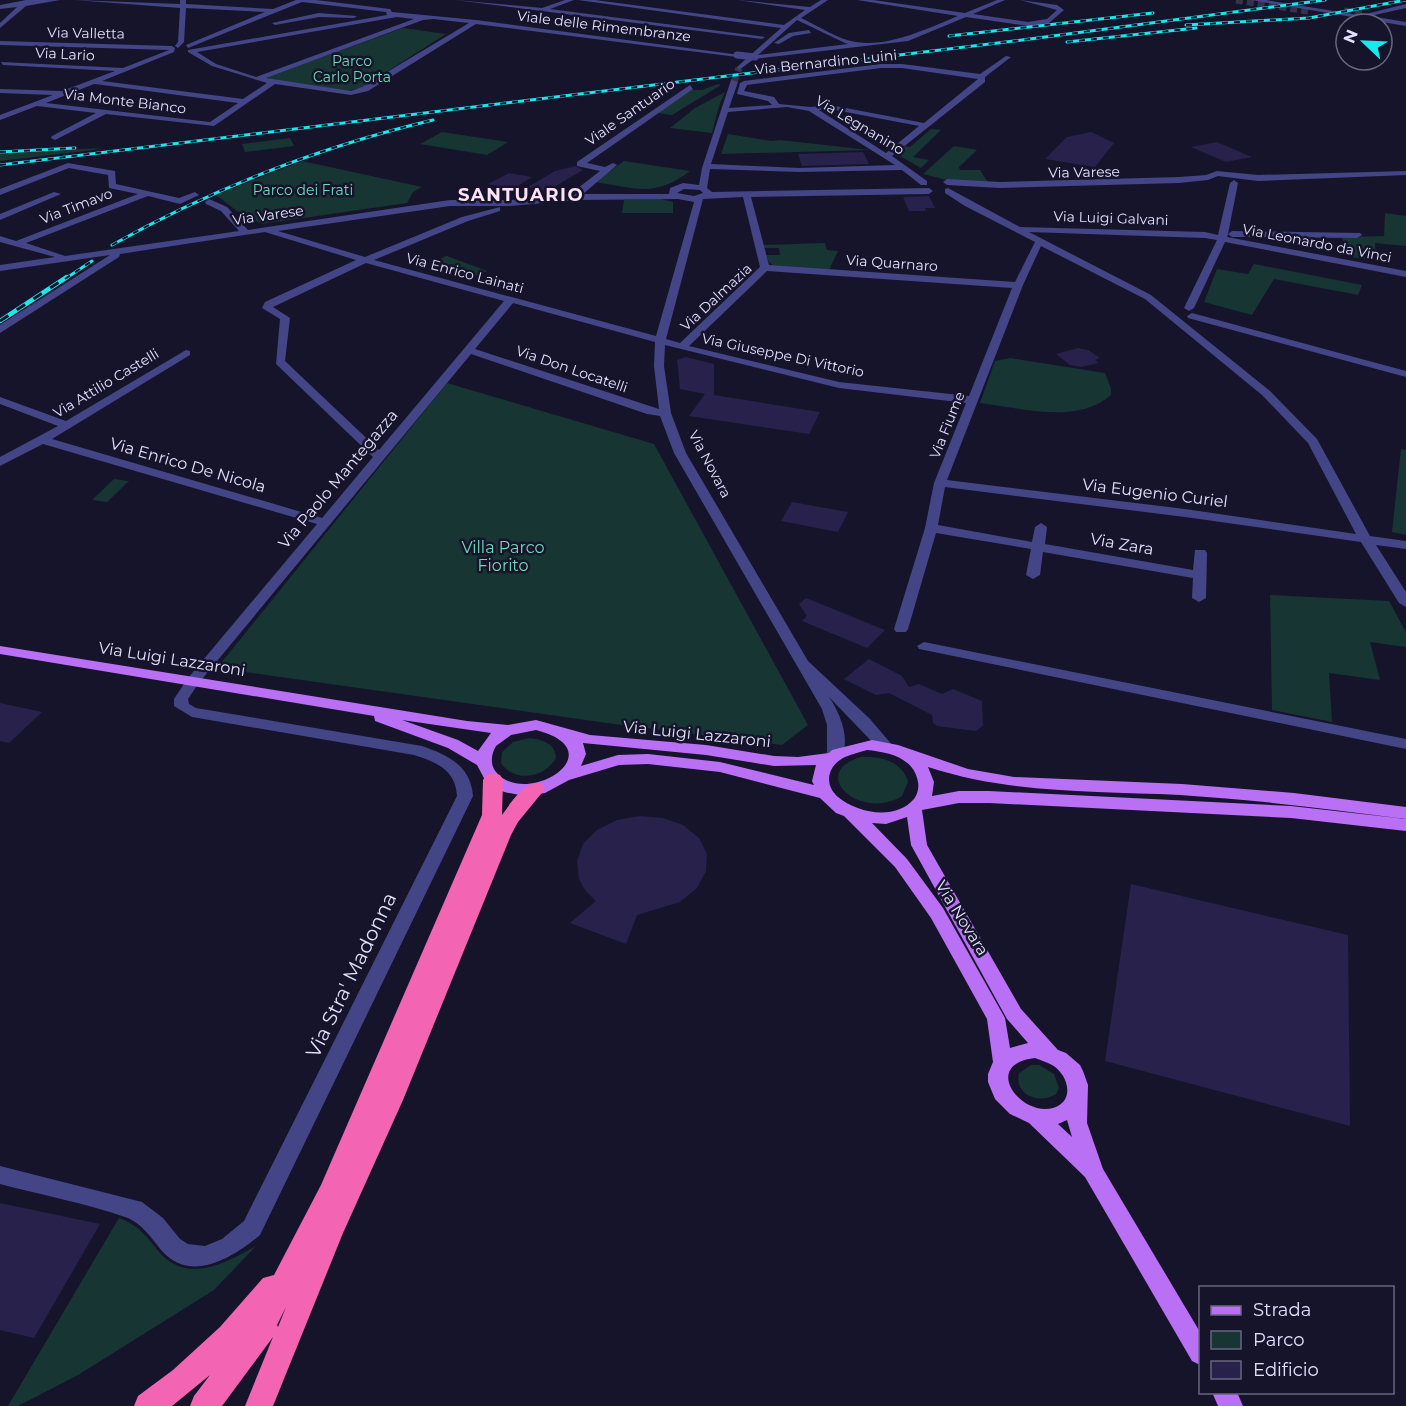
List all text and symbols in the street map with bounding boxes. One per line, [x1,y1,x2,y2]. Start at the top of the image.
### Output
street label: Viale delle Rimembranze [516,6,692,46]
north arrow [1334,12,1394,72]
street label: Via Valletta [47,23,125,43]
text: N [1339,27,1362,46]
street label: Via Lario [35,43,96,65]
street label: Via Bernardino Luini [754,46,898,78]
park label: Parco Carlo Porta [313,52,391,86]
street label: Viale Santuario [582,74,678,150]
street label: Via Monte Bianco [63,85,187,117]
street label: Via Legnanino [812,91,908,159]
street label: Via Varese [1048,162,1120,182]
park label: Parco dei Frati [253,181,353,199]
street label: Via Timavo [37,184,115,228]
district label: SANTUARIO [458,184,584,206]
street label: Via Varese [231,201,305,229]
street label: Via Luigi Galvani [1053,207,1169,229]
street label: Via Leonardo da Vinci [1241,220,1393,266]
street label: Via Enrico Lainati [404,249,526,297]
street label: Via Quarnaro [845,251,939,275]
street label: Via Dalmazia [677,259,755,335]
street label: Via Giuseppe Di Vittorio [700,329,866,381]
street label: Via Don Locatelli [514,341,630,397]
street label: Via Attilio Castelli [50,344,162,422]
street label: Via Fiume [925,389,969,461]
street label: Via Paolo Mantegazza [274,406,402,552]
street label: Via Novara [685,427,735,501]
street label: Via Enrico De Nicola [108,434,268,496]
street label: Via Eugenio Curiel [1081,475,1229,511]
street label: Via Zara [1089,529,1155,559]
park label: Villa Parco Fiorito [461,538,545,575]
street label: Via Luigi Lazzaroni [97,638,247,680]
street label: Via Luigi Lazzaroni [622,717,772,751]
street label: Via Novara [932,877,992,959]
street label: Via Stra' Madonna [301,889,401,1061]
legend [1199,1286,1394,1394]
text: Strada [1253,1299,1311,1321]
text: Parco [1253,1329,1305,1351]
text: Edificio [1253,1359,1319,1381]

